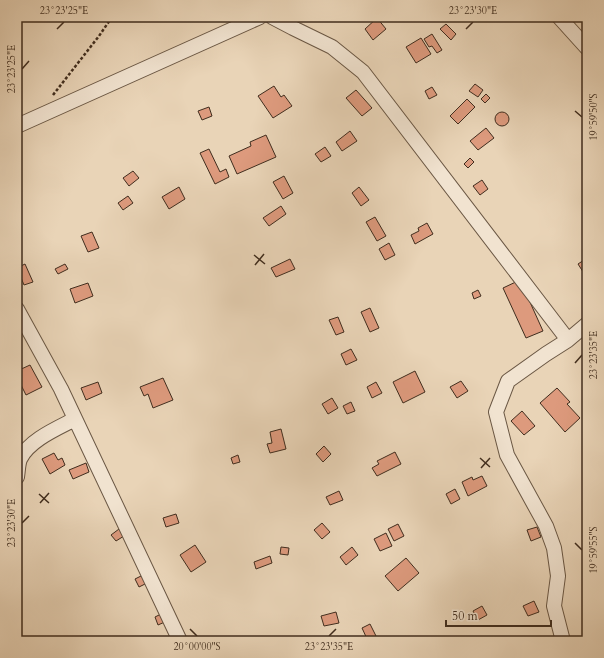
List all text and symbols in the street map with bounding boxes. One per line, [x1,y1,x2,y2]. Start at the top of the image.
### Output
text: 23°23'25"E [40,4,88,18]
text: 23°23'30"E [449,4,497,18]
text: 23°23'25"E [5,45,19,93]
text: 19°59'50"S [587,93,601,141]
text: 23°23'35"E [587,331,601,379]
text: 23°23'30"E [5,499,19,547]
text: 19°59'55"S [587,526,601,574]
scale bar [446,602,551,628]
text: 50 m [452,608,479,624]
text: 20°00'00"S [173,640,221,654]
text: 23°23'35"E [305,640,353,654]

